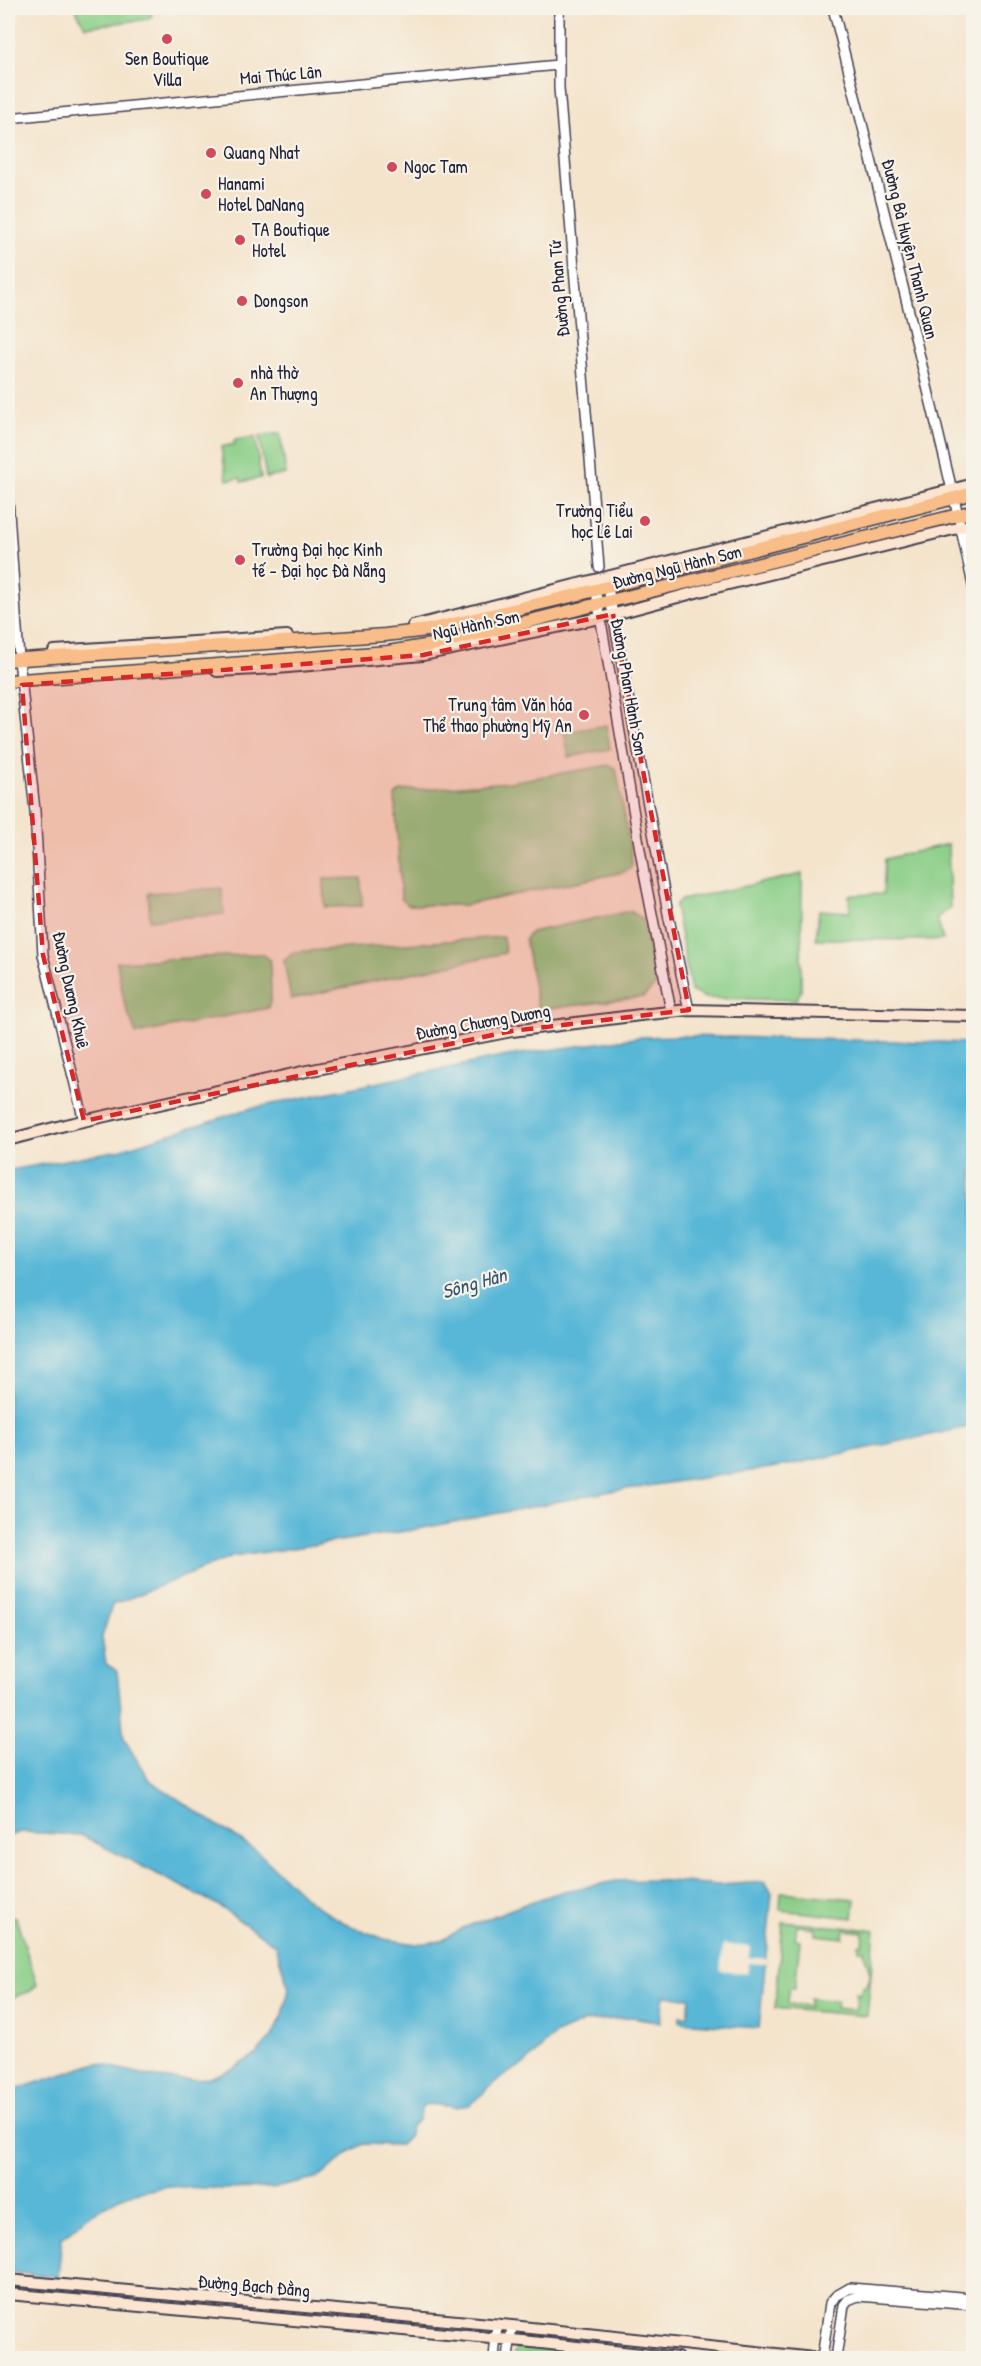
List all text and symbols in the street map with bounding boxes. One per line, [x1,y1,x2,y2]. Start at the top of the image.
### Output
marker: Sen Boutique Villa [160,32,174,46]
place label: Sen Boutique Villa [125,46,209,92]
street label: Mai Thúc Lân [239,58,323,91]
place label: Quang Nhat [223,140,301,165]
marker: Quang Nhat [204,146,218,160]
place label: Ngoc Tam [404,154,468,179]
street label: Đường Bà Huyện Thanh Quan [876,156,945,342]
marker: Ngoc Tam [385,160,399,174]
place label: Hanami Hotel DaNang [218,171,304,217]
marker: Hanami Hotel DaNang [199,187,213,201]
place label: TA Boutique Hotel [252,217,330,263]
marker: TA Boutique Hotel [233,233,247,247]
street label: Đường Phan Tứ [542,238,575,338]
place label: Dongson [254,288,308,313]
marker: Dongson [235,294,249,308]
place label: nhà thờ An Thượng [250,360,318,406]
marker: nhà thờ An Thượng [231,376,245,390]
place label: Trường Tiểu học Lê Lai [556,498,633,544]
marker: Trường Tiểu học Lê Lai [638,514,652,528]
place label: Trường Đại học Kinh tế - Đại học Đà Nẵng [252,537,386,583]
street label: Đường Ngũ Hành Sơn [610,538,744,595]
marker: Trường Đại học Kinh tế - Đại học Đà Nẵng [233,553,247,567]
street label: Ngũ Hành Sơn [430,603,521,646]
street label: Đường Phan Hành Sơn [605,616,654,758]
place label: Trung tâm Văn hóa Thể thao phường Mỹ An [423,692,572,738]
marker: Trung tâm Văn hóa Thể thao phường Mỹ An [577,708,591,722]
street label: Đường Dương Khuê [47,929,96,1051]
street label: Đường Chương Dương [414,997,552,1046]
water label: Sông Hàn [438,1260,511,1306]
street label: Đường Bạch Đằng [197,2268,311,2303]

